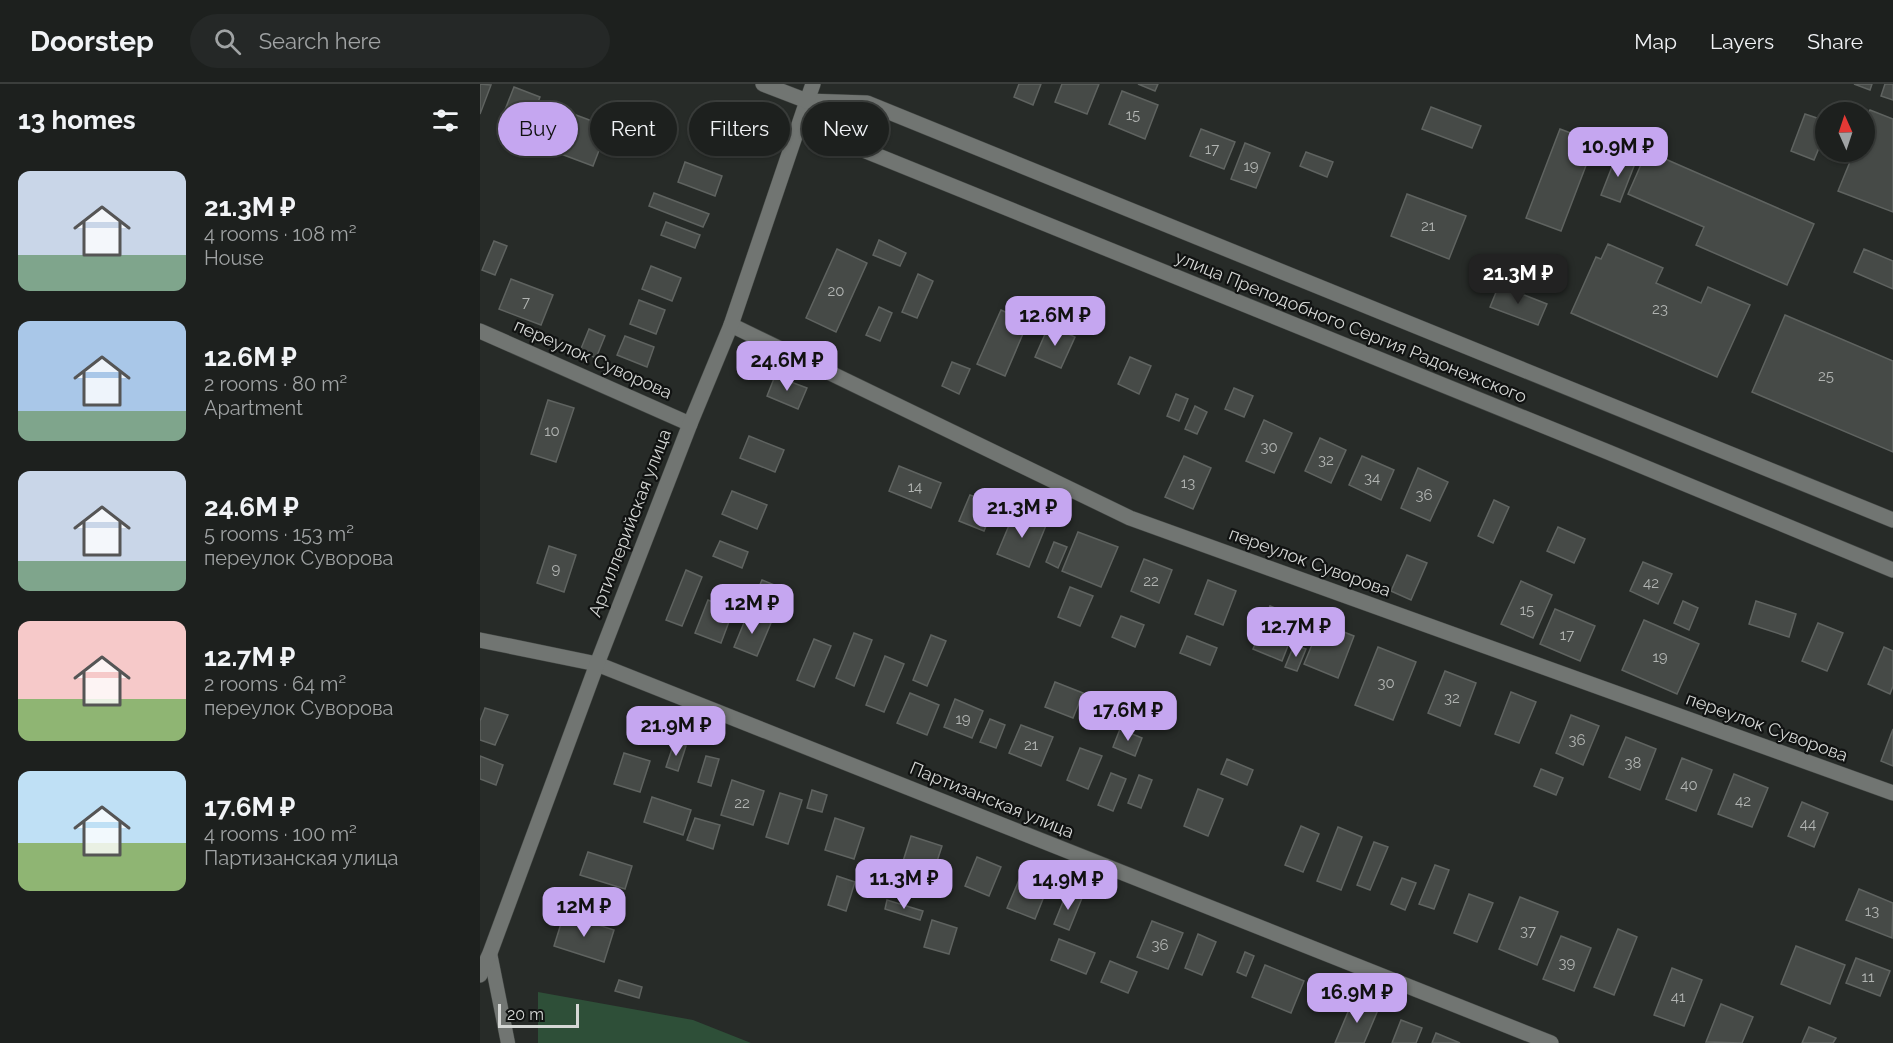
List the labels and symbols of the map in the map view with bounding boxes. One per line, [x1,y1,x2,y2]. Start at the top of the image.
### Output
north arrow [1815,102,1875,162]
house number: 15 [1126,106,1140,124]
pin: 10.9M ₽ [1563,127,1673,178]
house number: 17 [1205,140,1219,158]
house number: 19 [1243,157,1259,175]
house number: 21 [1421,217,1436,235]
street label: улица Преподобного Сергия Радонежского [1172,246,1530,407]
pin: 21.3M ₽ [1463,254,1573,305]
house number: 20 [828,282,845,300]
house number: 7 [522,293,530,311]
pin: 12.6M ₽ [1000,296,1110,347]
house number: 23 [1652,300,1668,318]
street label: переулок Суворова [511,314,675,403]
pin: 24.6M ₽ [732,341,842,392]
house number: 25 [1818,367,1834,385]
house number: 10 [544,422,560,440]
street label: Артиллерийская улица [584,426,675,620]
house number: 30 [1260,438,1278,456]
house number: 32 [1318,451,1334,469]
house number: 34 [1364,469,1380,487]
house number: 13 [1181,474,1195,492]
house number: 14 [908,478,922,496]
house number: 36 [1415,486,1433,504]
pin: 21.3M ₽ [967,488,1077,539]
street label: переулок Суворова [1226,522,1394,601]
house number: 9 [552,560,561,578]
house number: 22 [1143,572,1159,590]
house number: 42 [1643,574,1659,592]
pin: 12M ₽ [710,584,794,635]
house number: 15 [1520,601,1534,619]
pin: 12.7M ₽ [1241,607,1351,658]
house number: 17 [1560,626,1574,644]
house number: 19 [1652,648,1668,666]
house number: 30 [1377,674,1395,692]
street label: переулок Суворова [1683,687,1851,766]
house number: 32 [1444,689,1460,707]
pin: 17.6M ₽ [1073,691,1183,742]
pin: 21.9M ₽ [621,706,731,757]
house number: 19 [955,710,971,728]
house number: 36 [1568,731,1586,749]
house number: 21 [1024,736,1039,754]
house number: 38 [1625,754,1642,772]
street label: Партизанская улица [907,757,1077,842]
house number: 40 [1680,776,1698,794]
house number: 42 [1735,792,1751,810]
house number: 22 [734,794,750,812]
house number: 44 [1800,815,1816,833]
pin: 11.3M ₽ [849,859,959,910]
pin: 14.9M ₽ [1013,860,1123,911]
pin: 12M ₽ [542,887,626,938]
house number: 13 [1865,902,1879,920]
house number: 37 [1520,922,1536,940]
house number: 36 [1151,936,1169,954]
house number: 39 [1559,954,1576,972]
house number: 11 [1862,968,1875,986]
pin: 16.9M ₽ [1302,973,1412,1024]
house number: 41 [1671,988,1686,1006]
scale bar [498,1001,579,1028]

